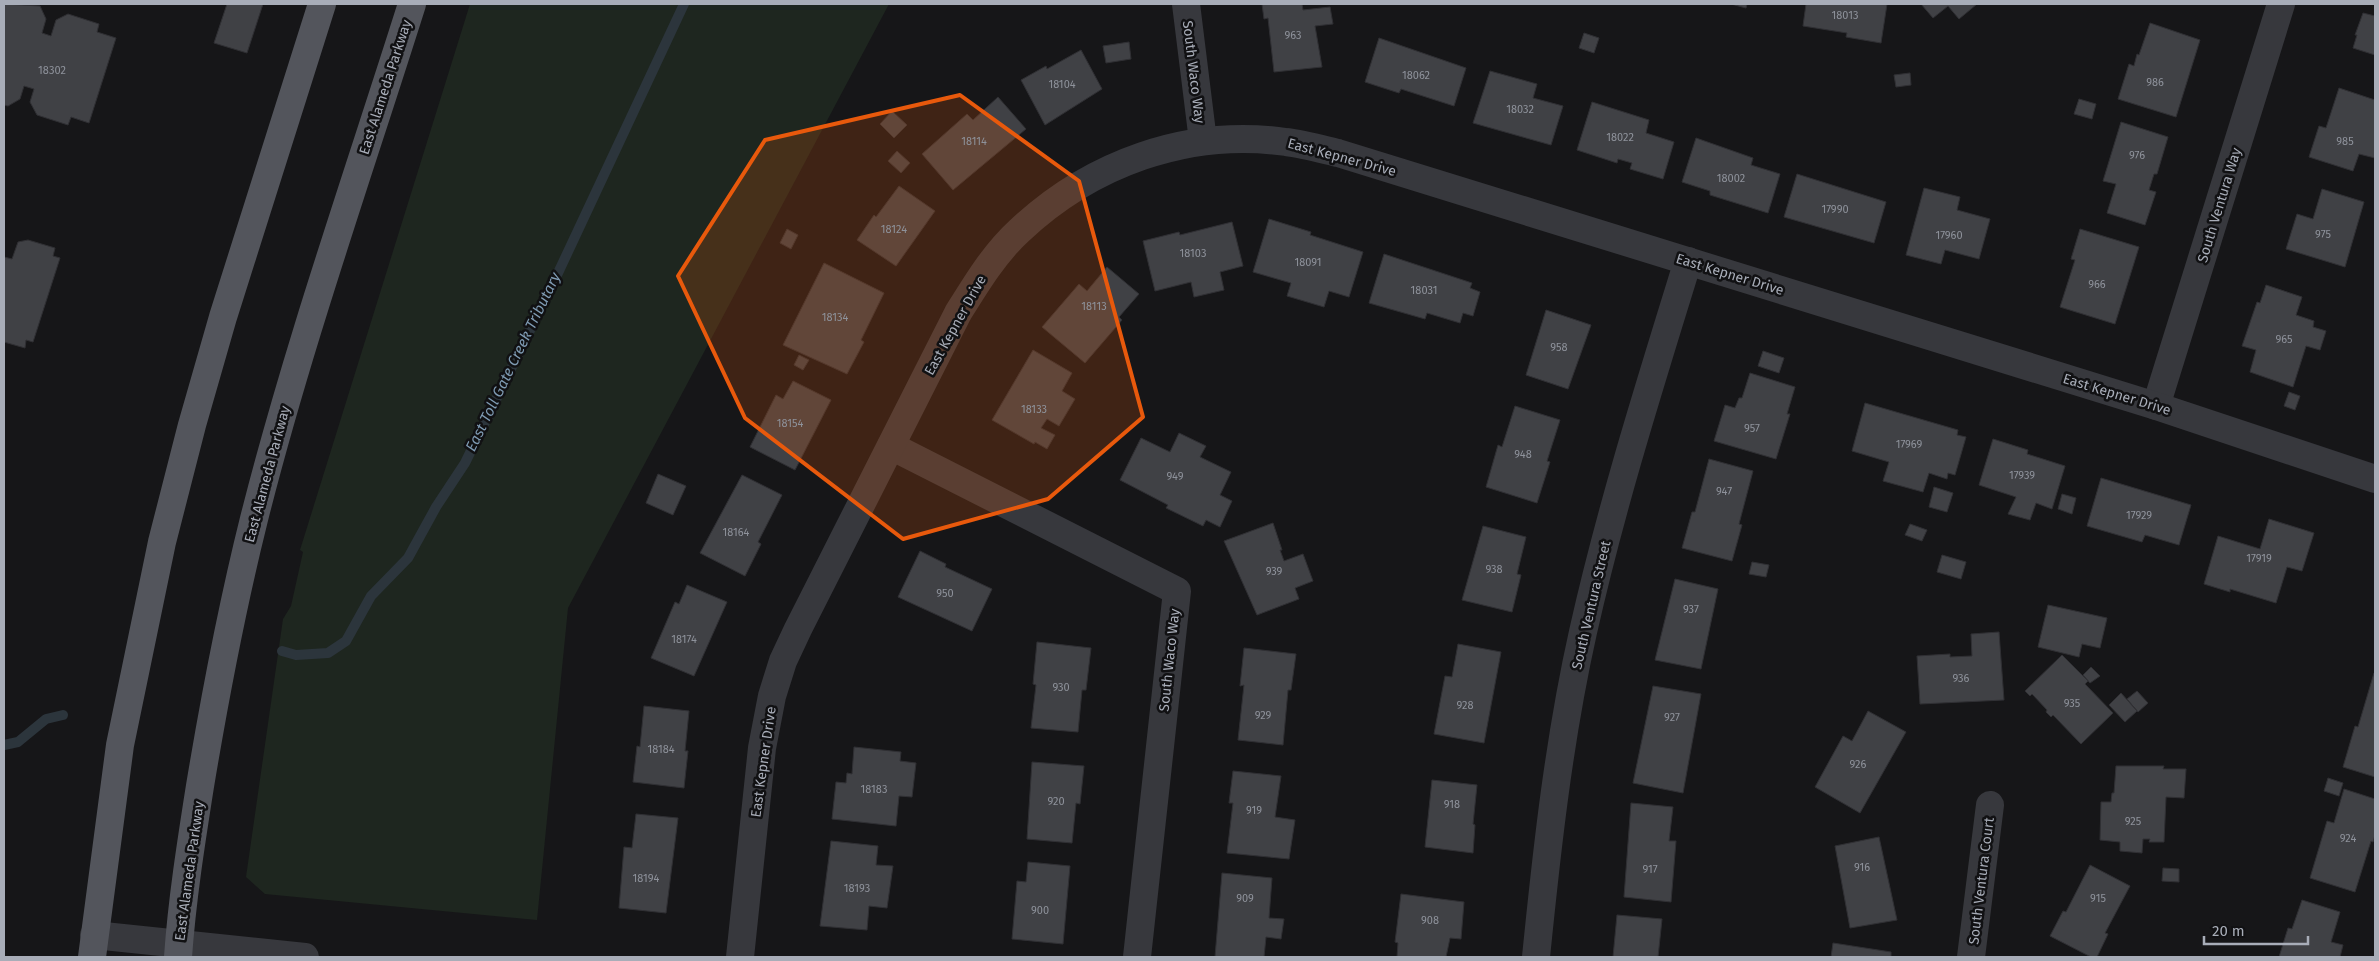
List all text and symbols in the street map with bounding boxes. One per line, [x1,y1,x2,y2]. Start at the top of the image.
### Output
house number: 18013 [1832,9,1858,22]
street label: East Alameda Parkway [356,17,415,157]
street label: South Waco Way [1179,20,1208,125]
house number: 963 [1284,29,1302,42]
house number: 18302 [38,64,66,77]
house number: 18062 [1402,69,1430,82]
house number: 986 [2146,76,2164,89]
house number: 18104 [1048,78,1076,91]
house number: 18032 [1506,103,1534,116]
house number: 18022 [1606,131,1634,144]
house number: 18114 [961,135,987,148]
street label: East Kepner Drive [1286,135,1398,180]
house number: 985 [2336,135,2354,148]
street label: South Ventura Way [2194,146,2245,265]
house number: 976 [2129,149,2145,162]
house number: 18002 [1717,172,1745,185]
house number: 17990 [1821,203,1849,216]
house number: 18124 [881,223,907,236]
house number: 975 [2315,228,2331,241]
house number: 17960 [1935,229,1963,242]
house number: 18103 [1180,247,1206,260]
street label: East Kepner Drive [1674,250,1786,299]
house number: 18091 [1294,256,1322,269]
water label: East Toll Gate Creek Tributary [462,269,565,454]
street label: East Kepner Drive [921,272,990,378]
house number: 966 [2088,278,2106,291]
house number: 18031 [1411,284,1437,297]
house number: 18113 [1081,300,1107,313]
house number: 18134 [822,311,848,324]
house number: 965 [2275,333,2293,346]
house number: 958 [1550,341,1568,354]
street label: East Kepner Drive [2061,370,2173,419]
house number: 18133 [1021,403,1047,416]
street label: East Alameda Parkway [241,404,294,544]
house number: 18154 [777,417,803,430]
house number: 957 [1744,422,1760,435]
house number: 17969 [1896,438,1923,451]
house number: 948 [1514,448,1532,461]
house number: 17939 [2009,469,2035,482]
house number: 949 [1166,470,1184,483]
house number: 947 [1716,485,1732,498]
house number: 17929 [2126,509,2152,522]
house number: 18164 [723,526,750,539]
street label: South Ventura Street [1568,538,1615,671]
house number: 17919 [2246,552,2272,565]
house number: 938 [1485,563,1503,576]
house number: 939 [1266,565,1283,578]
house number: 950 [936,587,954,600]
house number: 937 [1683,603,1699,616]
street label: South Waco Way [1156,608,1183,712]
house number: 18174 [671,633,697,646]
house number: 936 [1953,672,1970,685]
house number: 930 [1052,681,1070,694]
house number: 935 [2064,697,2081,710]
house number: 928 [1456,699,1474,712]
street label: East Kepner Drive [747,705,780,819]
house number: 929 [1255,709,1272,722]
house number: 927 [1664,711,1680,724]
house number: 18184 [647,743,675,756]
house number: 926 [1850,758,1867,771]
house number: 18183 [861,783,887,796]
house number: 920 [1047,795,1065,808]
house number: 918 [1444,798,1460,811]
street label: East Alameda Parkway [171,800,208,942]
house number: 919 [1246,804,1262,817]
house number: 925 [2125,815,2142,828]
street label: South Ventura Court [1965,816,1998,946]
house number: 924 [2340,832,2356,845]
house number: 916 [1854,861,1870,874]
house number: 917 [1642,863,1658,876]
house number: 18194 [633,872,660,885]
house number: 18193 [844,882,870,895]
house number: 909 [1236,892,1254,905]
house number: 915 [2090,892,2106,905]
house number: 900 [1031,904,1049,917]
house number: 908 [1421,914,1439,927]
scale bar [2204,914,2308,946]
text: 20 m [2212,922,2245,940]

